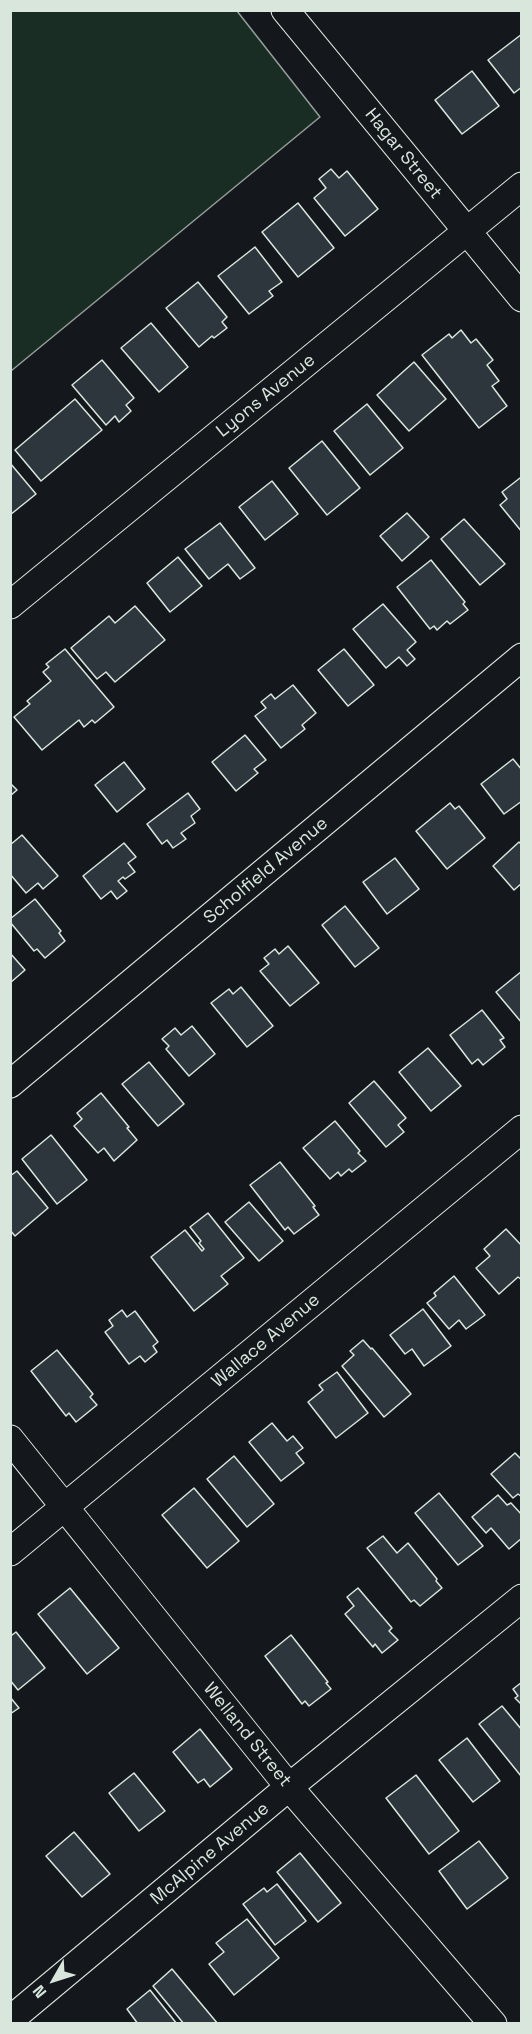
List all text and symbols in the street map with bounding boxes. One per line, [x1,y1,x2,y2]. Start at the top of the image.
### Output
street label: Hagar Street [360,104,446,204]
street label: Lyons Avenue [212,350,320,442]
street label: Scholfield Avenue [200,813,332,929]
street label: Wallace Avenue [208,1290,324,1392]
street label: Welland Street [198,1679,296,1791]
street label: McAlpine Avenue [146,1798,274,1910]
north arrow [24,1950,84,2010]
text: N [28,1981,51,2002]

